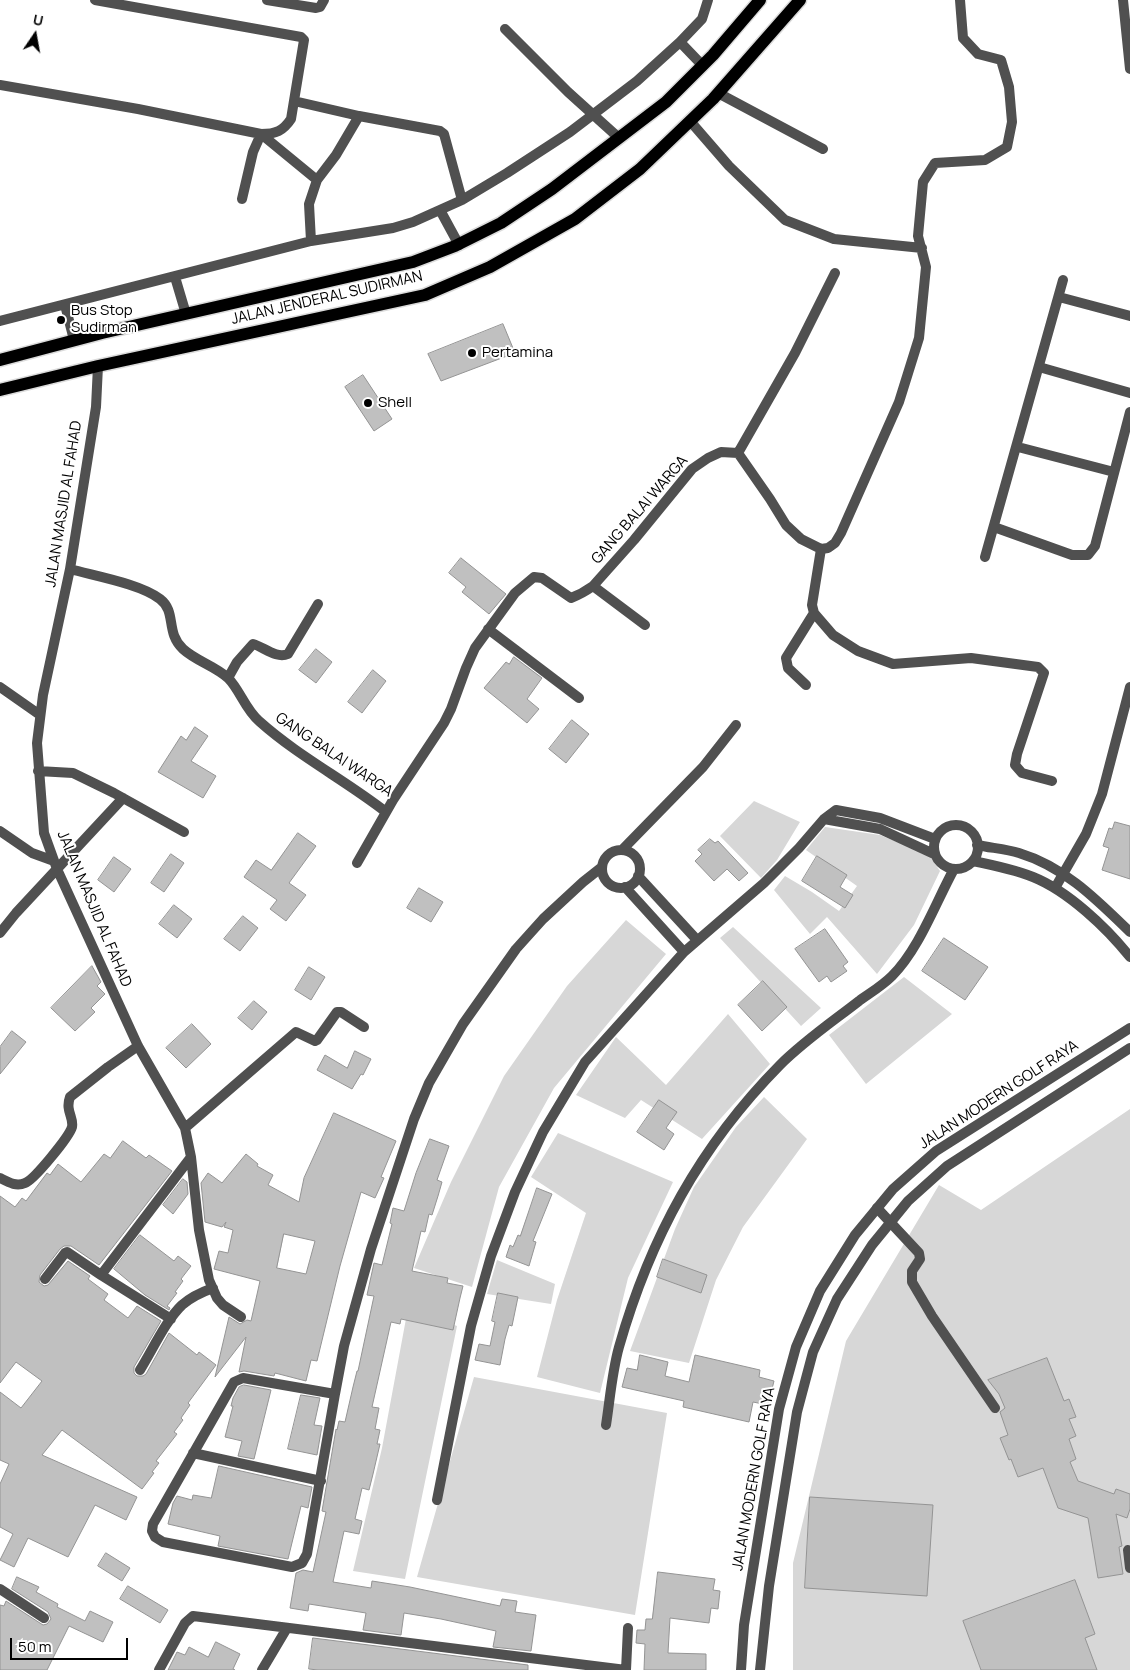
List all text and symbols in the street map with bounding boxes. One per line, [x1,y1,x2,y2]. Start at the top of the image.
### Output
text: U [31,9,45,30]
north arrow [10,10,60,60]
street label: JALAN JENDERAL SUDIRMAN [230,267,424,329]
place label: Bus Stop Sudirman [71,302,137,337]
marker: Bus Stop Sudirman [55,314,67,326]
place label: Pertamina [482,344,553,362]
marker: Pertamina [466,347,478,359]
place label: Shell [378,394,412,412]
marker: Shell [362,397,374,409]
street label: JALAN MASJID AL FAHAD [42,420,86,588]
street label: GANG BALAI WARGA [588,452,692,568]
street label: GANG BALAI WARGA [272,709,396,801]
street label: JALAN MASJID AL FAHAD [53,828,135,990]
street label: JALAN MODERN GOLF RAYA [916,1037,1082,1153]
street label: JALAN MODERN GOLF RAYA [729,1386,779,1572]
scale bar [12,1628,130,1660]
text: 50 m [18,1636,52,1657]

